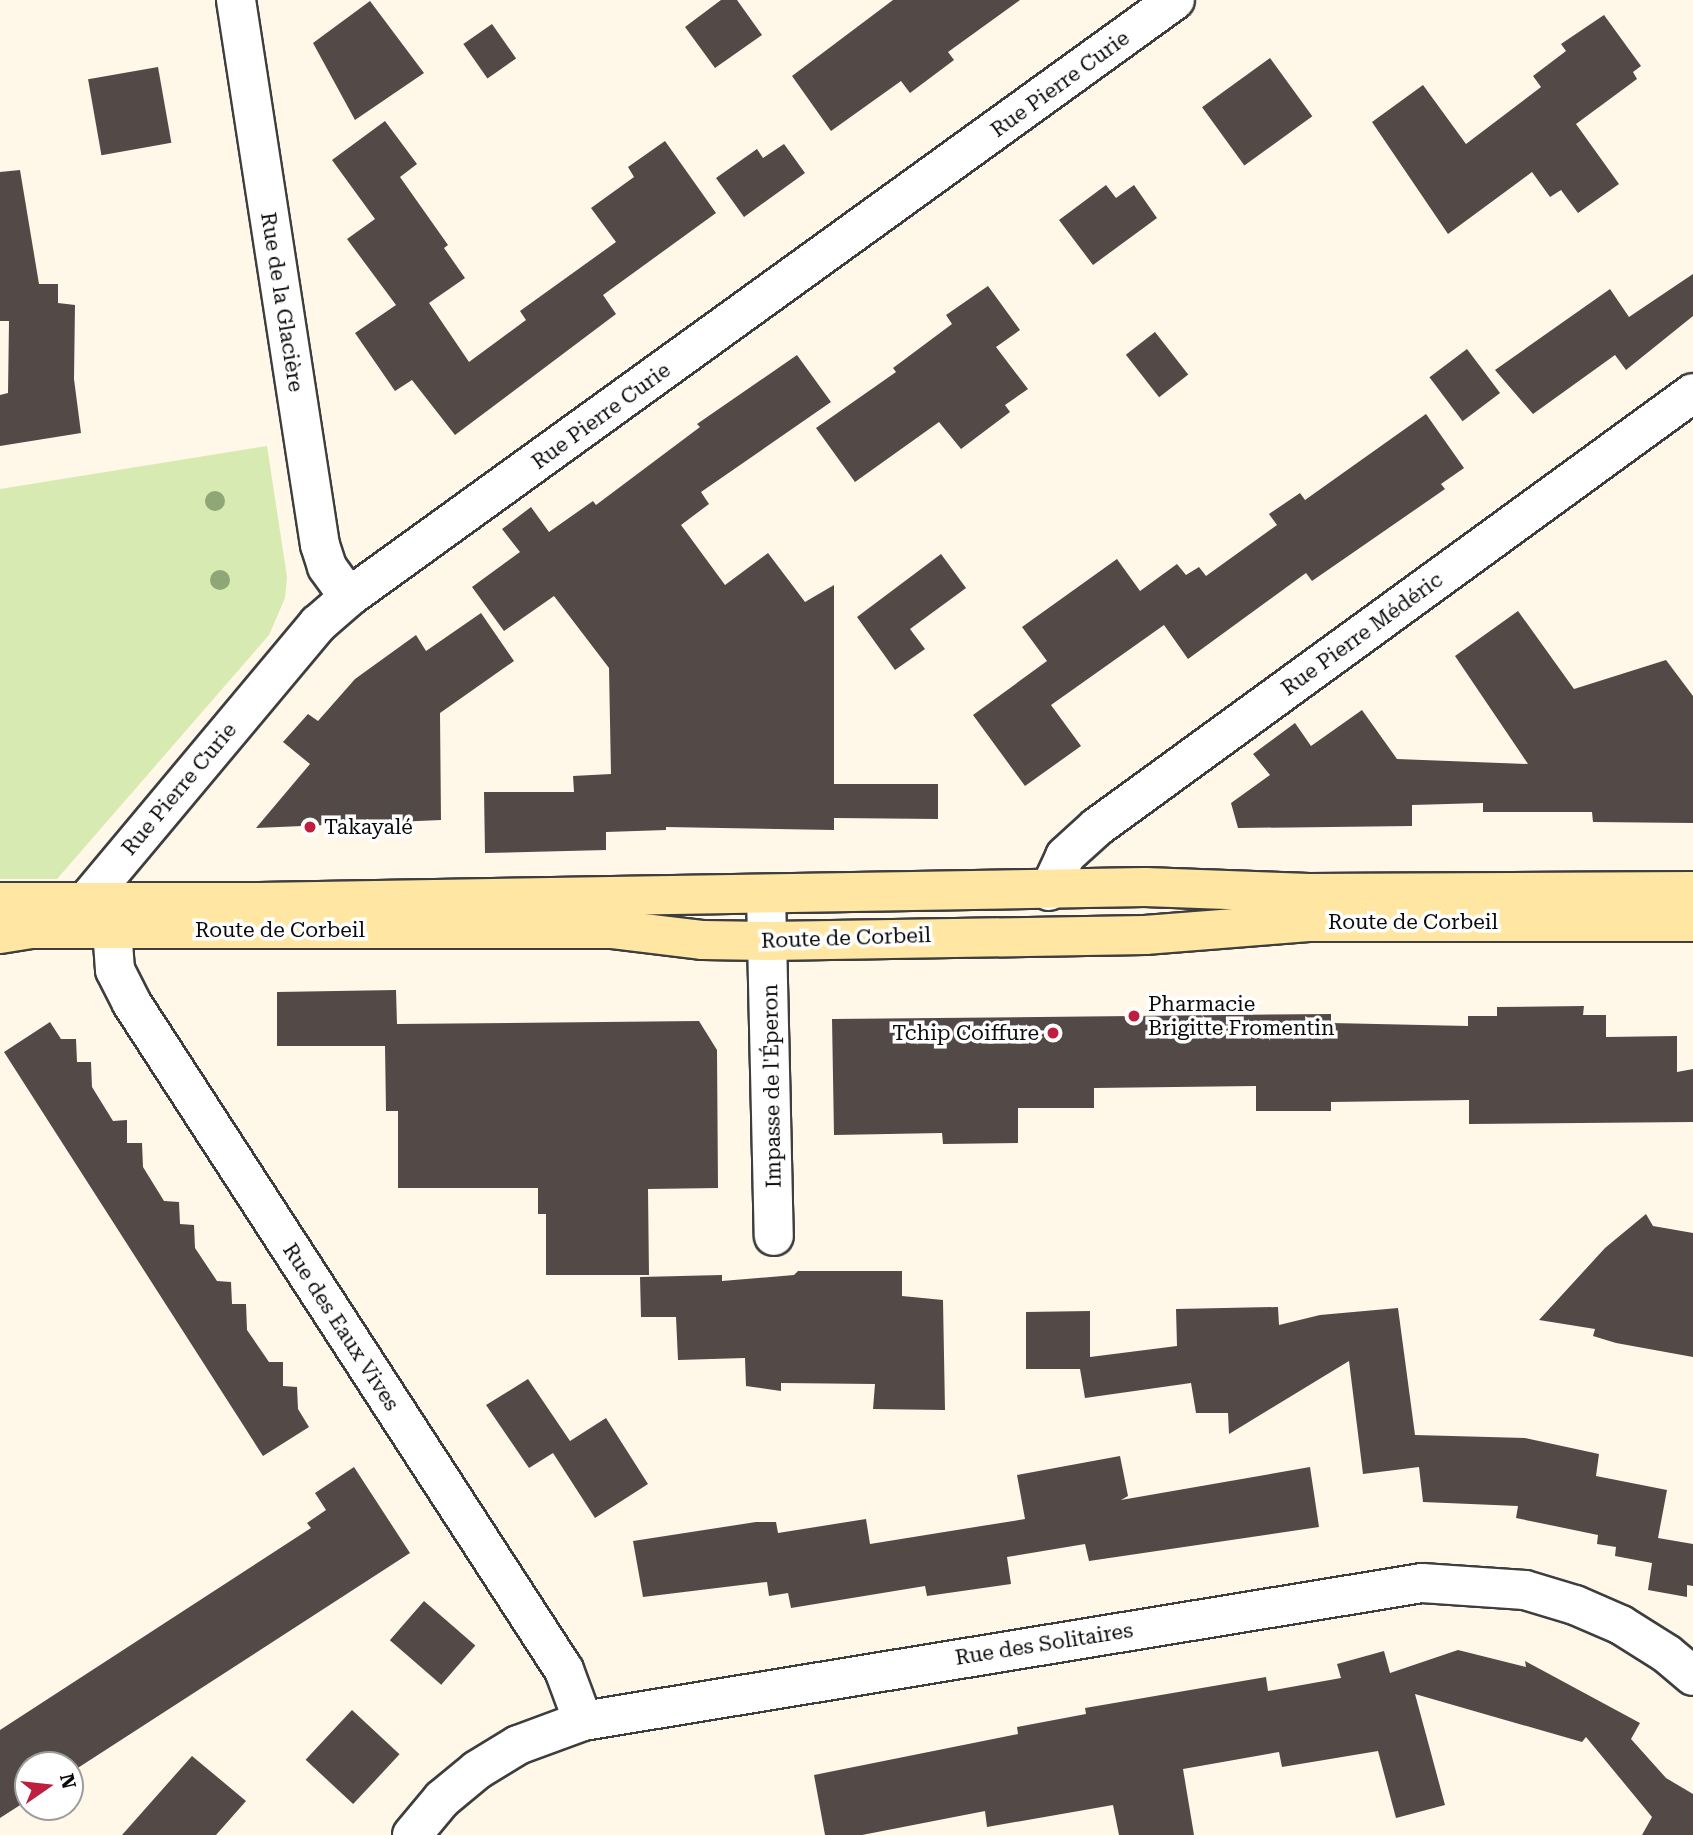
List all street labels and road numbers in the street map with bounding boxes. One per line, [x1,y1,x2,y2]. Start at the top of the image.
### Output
street label: Rue Pierre Curie [986,25,1134,143]
street label: Rue de la Glacière [255,210,309,394]
street label: Rue Pierre Curie [527,357,675,475]
street label: Rue Pierre Médéric [1276,567,1448,701]
street label: Rue Pierre Curie [116,718,242,860]
street label: Route de Corbeil [1328,909,1498,935]
street label: Route de Corbeil [195,917,365,943]
street label: Route de Corbeil [761,922,931,954]
street label: Impasse de l'Éperon [758,984,786,1188]
street label: Rue des Eaux Vives [277,1239,405,1415]
street label: Rue des Solitaires [953,1618,1135,1670]

